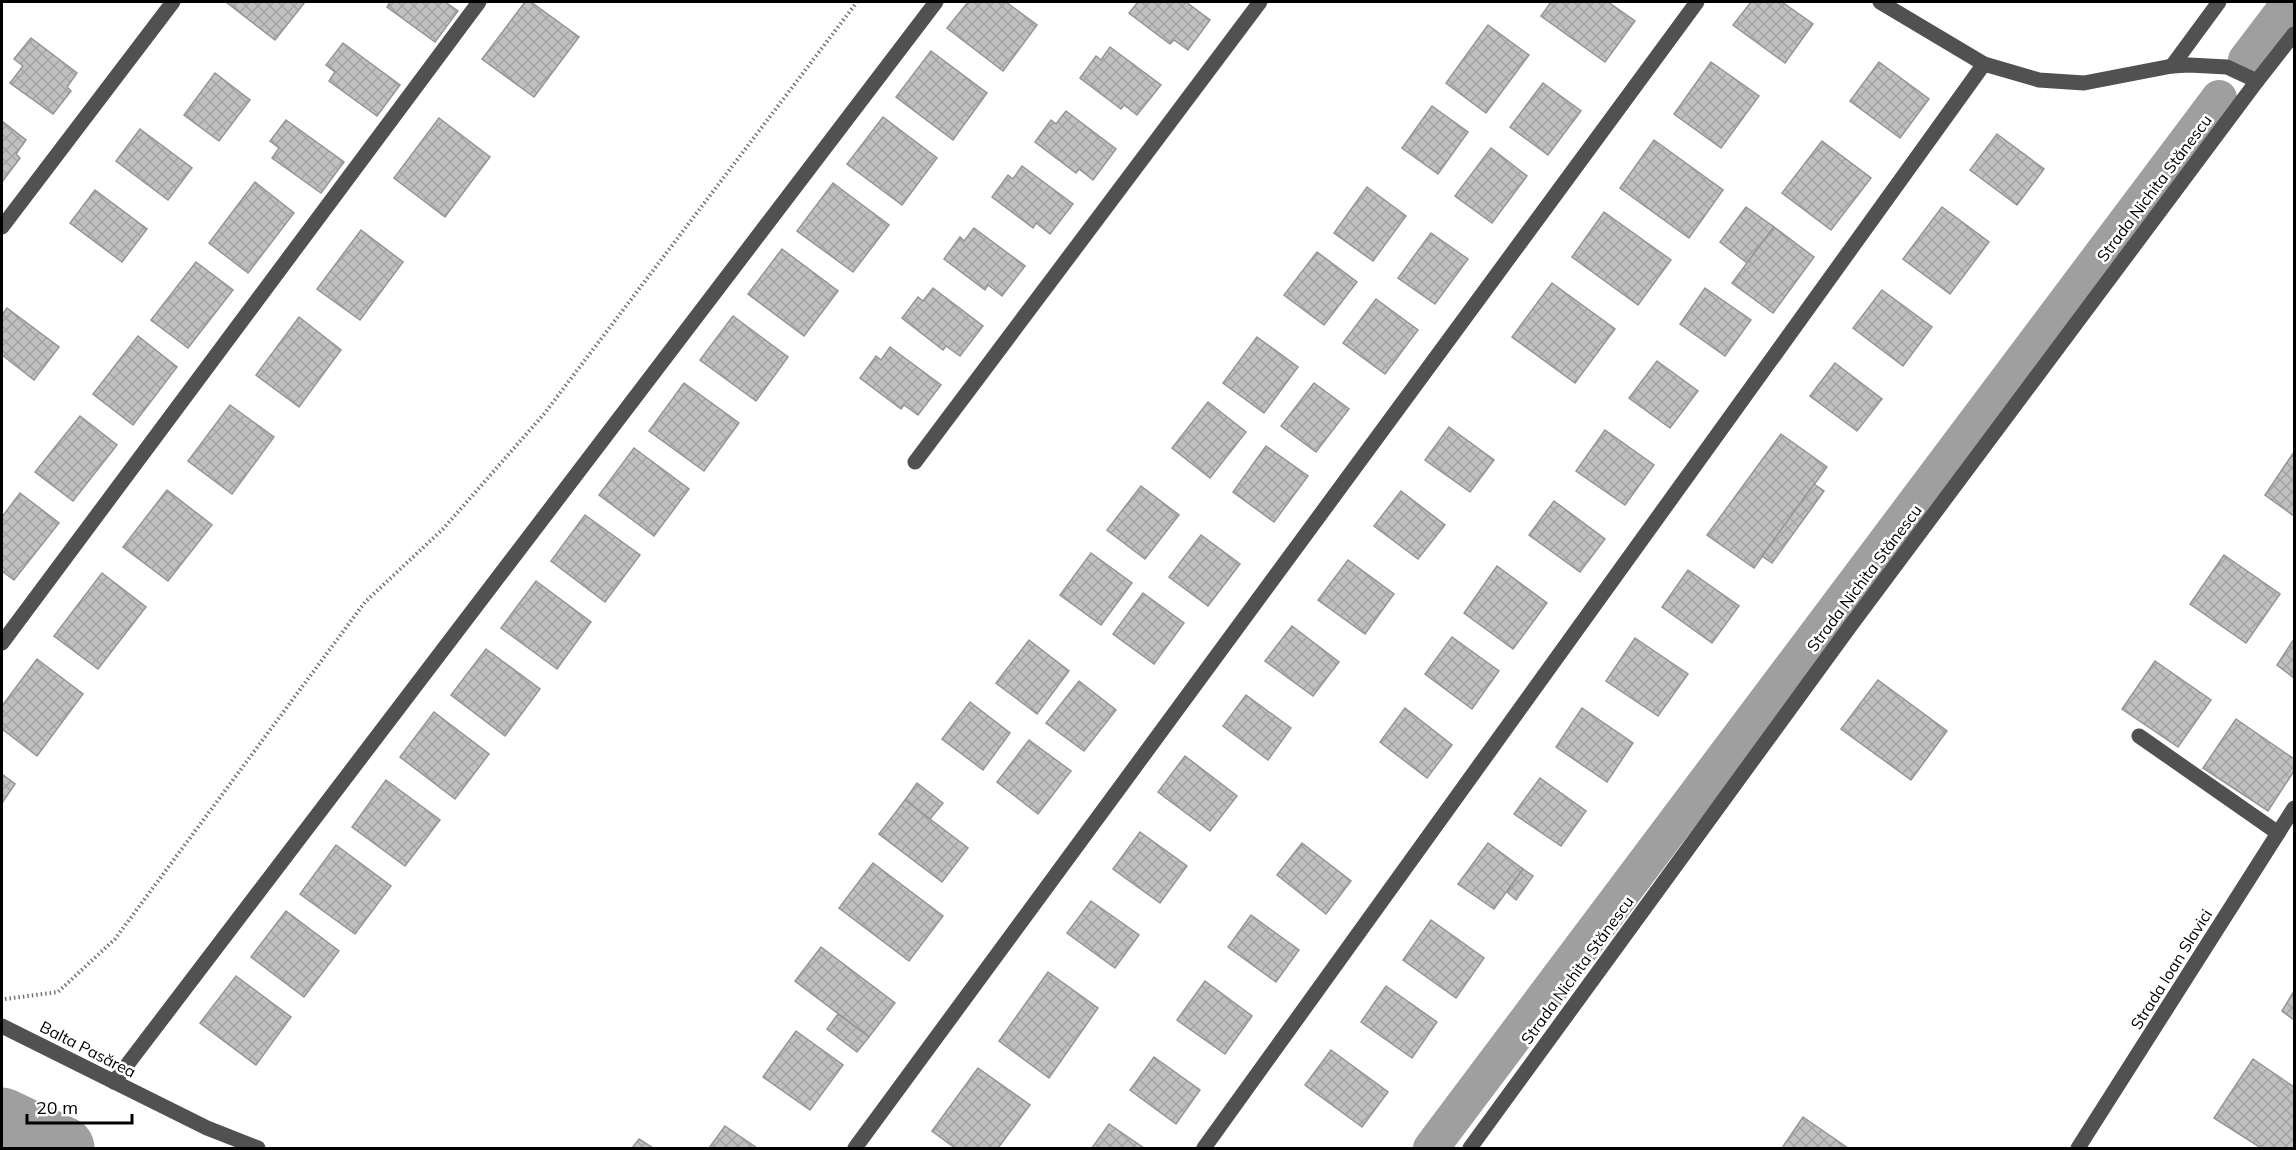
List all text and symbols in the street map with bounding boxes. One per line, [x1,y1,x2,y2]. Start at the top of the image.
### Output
street label: Strada Nichita Stănescu [2092,111,2216,265]
street label: Strada Nichita Stănescu [1802,501,1926,655]
street label: Strada Nichita Stănescu [1516,892,1638,1048]
street label: Strada Ioan Slavici [2126,905,2216,1033]
street label: Balta Pasărea [37,1016,139,1082]
scale bar [27,1087,132,1125]
text: 20 m [36,1096,78,1119]

